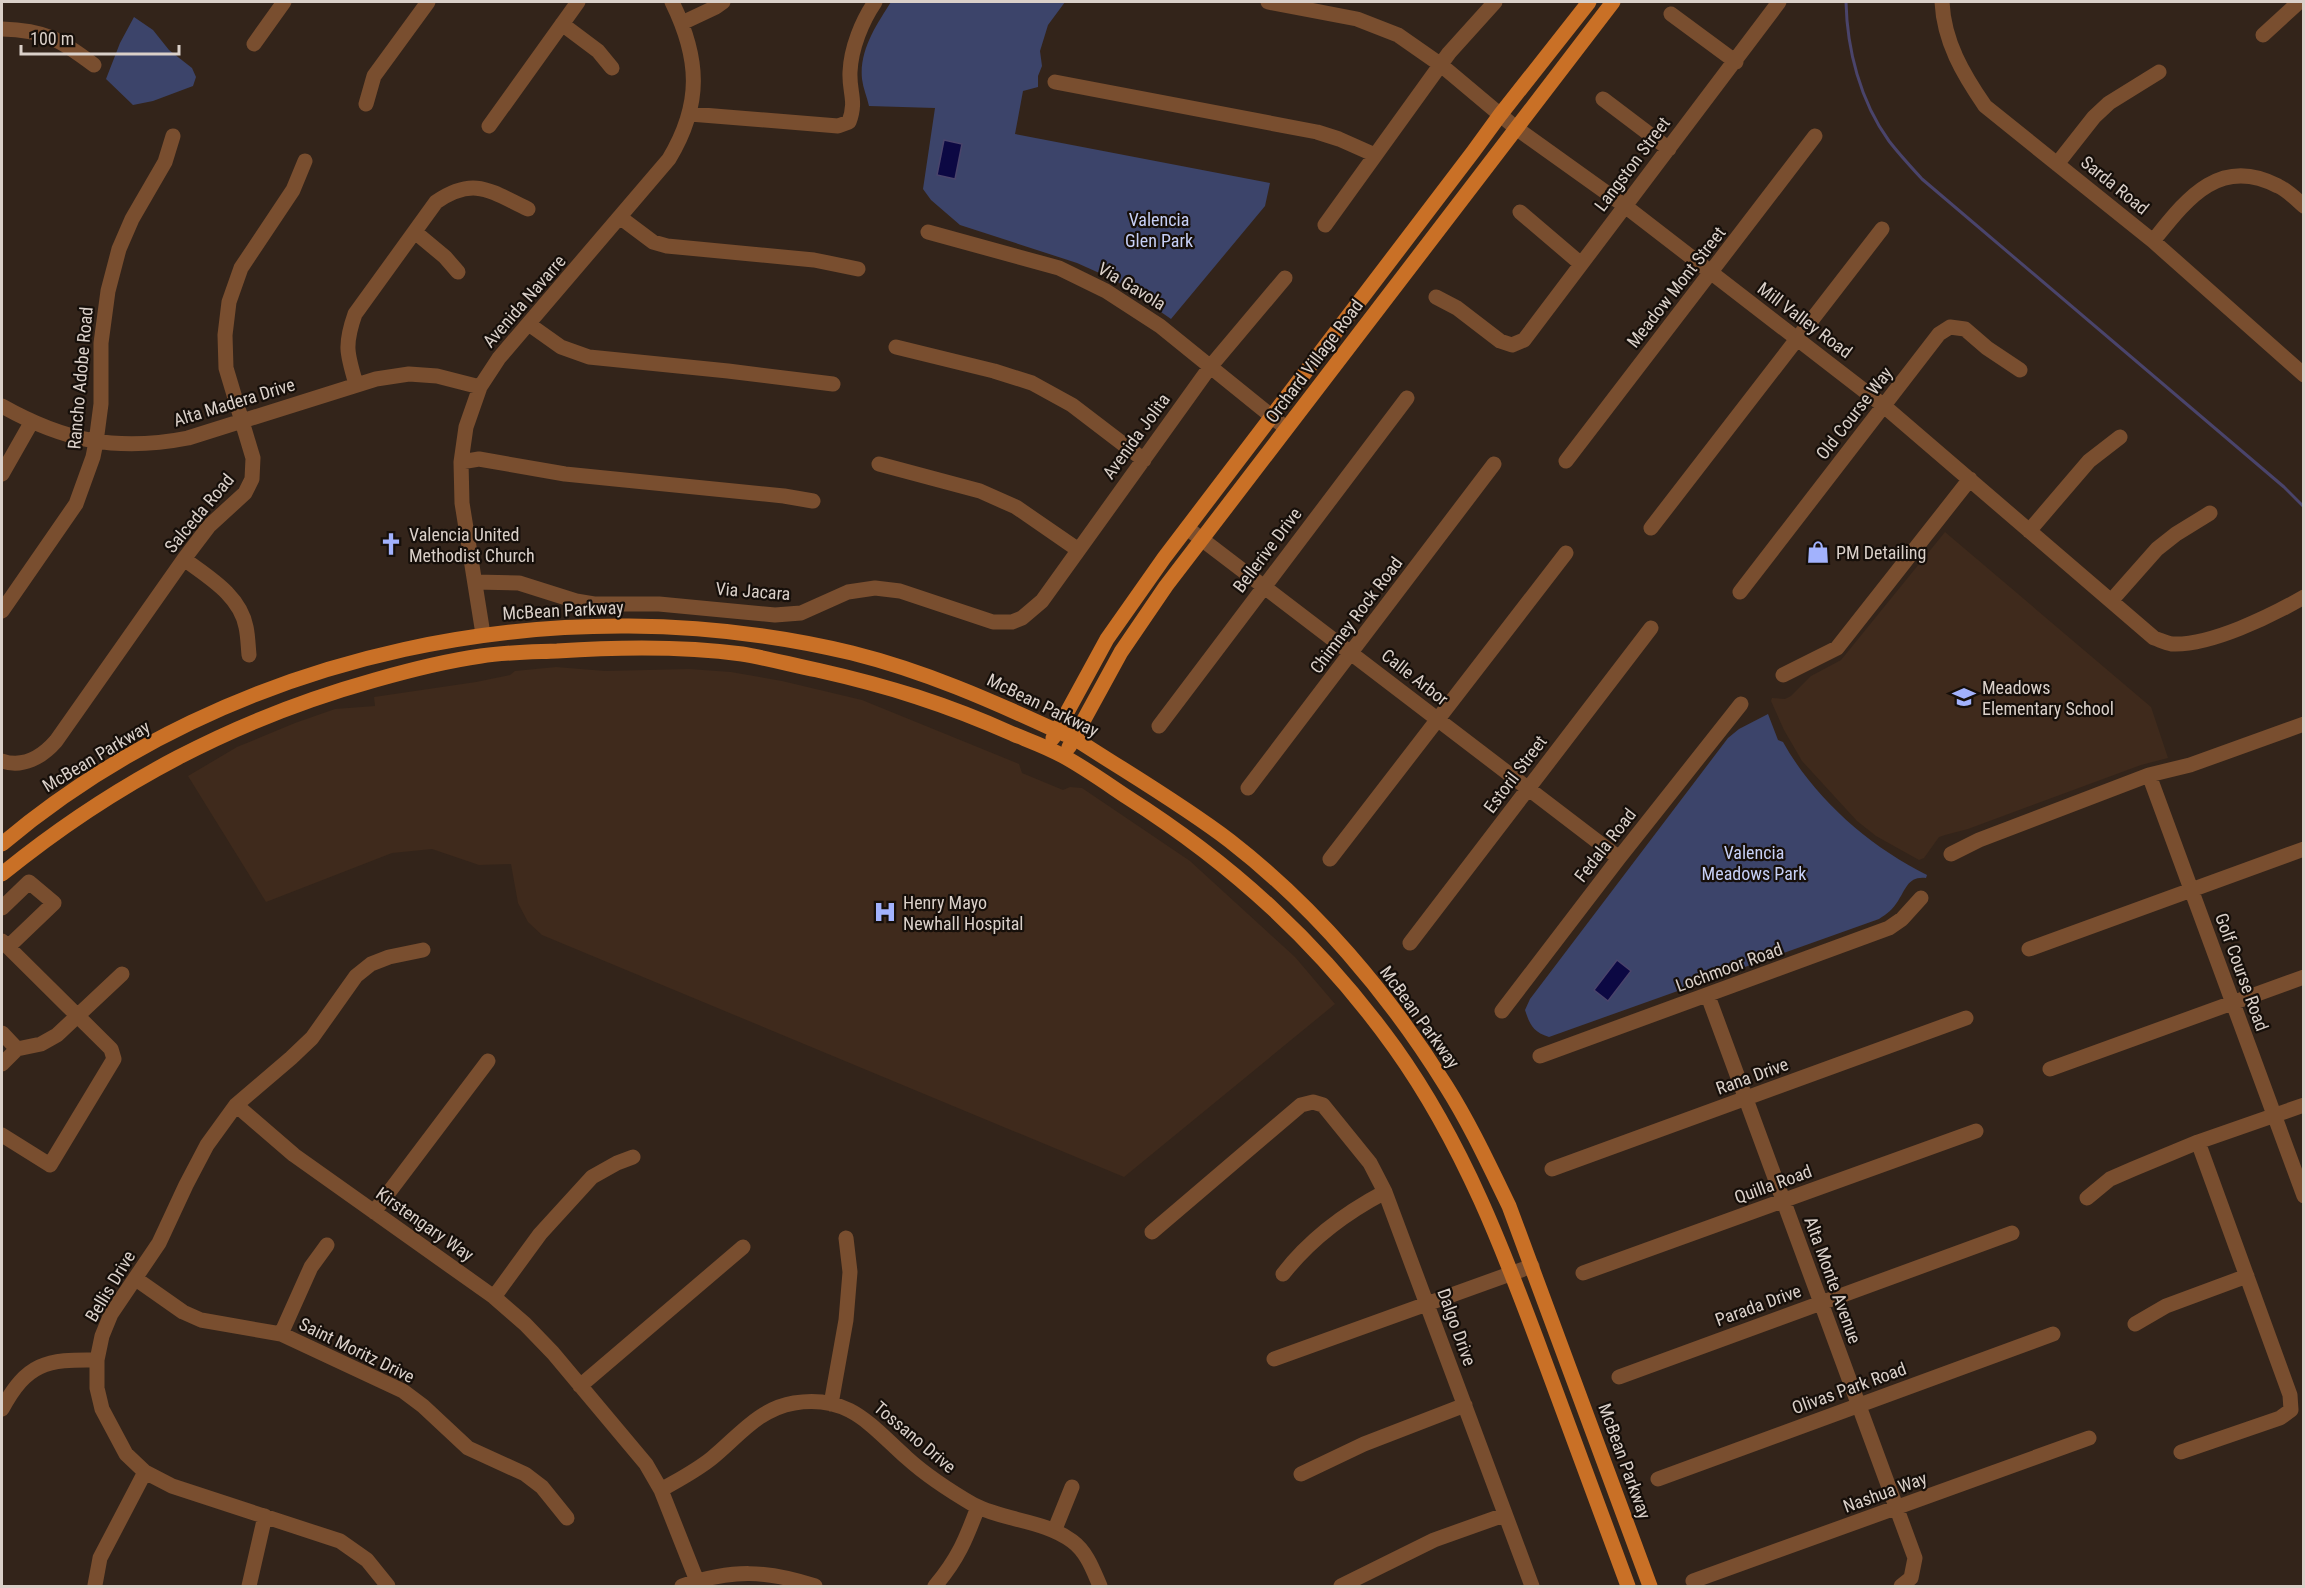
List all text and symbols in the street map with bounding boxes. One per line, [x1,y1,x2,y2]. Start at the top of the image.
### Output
scale bar [21,18,178,56]
text: 100 m [30,28,74,49]
street label: Langston Street [1590,113,1674,215]
street label: Sarda Road [2077,151,2153,219]
park label: Valencia Glen Park [1125,209,1193,251]
street label: Meadow Mont Street [1622,222,1730,352]
street label: Avenida Navarre [478,250,570,352]
street label: Via Gavola [1094,258,1170,314]
street label: Mill Valley Road [1754,278,1856,362]
street label: Orchard Village Road [1261,295,1367,427]
street label: Rancho Adobe Road [63,306,97,450]
street label: Old Course Way [1811,362,1897,463]
street label: Alta Madera Drive [171,374,297,430]
street label: Avenida Jolita [1098,389,1174,483]
street label: Salceda Road [160,469,238,557]
street label: Bellerive Drive [1228,503,1306,597]
place label: Valencia United Methodist Church [409,524,535,566]
church icon: Valencia United Methodist Church [378,531,404,557]
shop icon: PM Detailing [1805,539,1831,565]
place label: PM Detailing [1836,542,1926,563]
street label: Chimney Rock Road [1305,553,1407,677]
street label: Via Jacara [715,578,791,604]
street label: McBean Parkway [502,596,625,624]
street label: Calle Arbor [1377,644,1453,710]
street label: McBean Parkway [984,669,1103,741]
place label: Meadows Elementary School [1982,677,2114,719]
school or university icon: Meadows Elementary School [1951,684,1977,710]
street label: McBean Parkway [39,715,154,796]
street label: Estoril Street [1479,731,1551,817]
street label: Fedala Road [1570,804,1640,886]
park label: Valencia Meadows Park [1702,842,1806,884]
place label: Henry Mayo Newhall Hospital [903,892,1024,934]
hospital icon: Henry Mayo Newhall Hospital [872,899,898,925]
street label: Golf Course Road [2211,910,2273,1034]
street label: Lochmoor Road [1673,938,1785,996]
street label: McBean Parkway [1376,962,1464,1073]
street label: Rana Drive [1713,1053,1791,1099]
street label: Quilla Road [1731,1160,1815,1208]
street label: Kirstengary Way [372,1183,478,1266]
street label: Alta Monte Avenue [1800,1214,1866,1346]
street label: Bellis Drive [81,1247,139,1325]
street label: Parada Drive [1712,1280,1804,1330]
street label: Dalgo Drive [1433,1285,1481,1369]
street label: Saint Moritz Drive [296,1313,418,1387]
street label: Olivas Park Road [1789,1358,1909,1418]
street label: Tossano Drive [870,1397,960,1477]
street label: McBean Parkway [1594,1400,1656,1522]
street label: Nashua Way [1840,1467,1930,1517]

